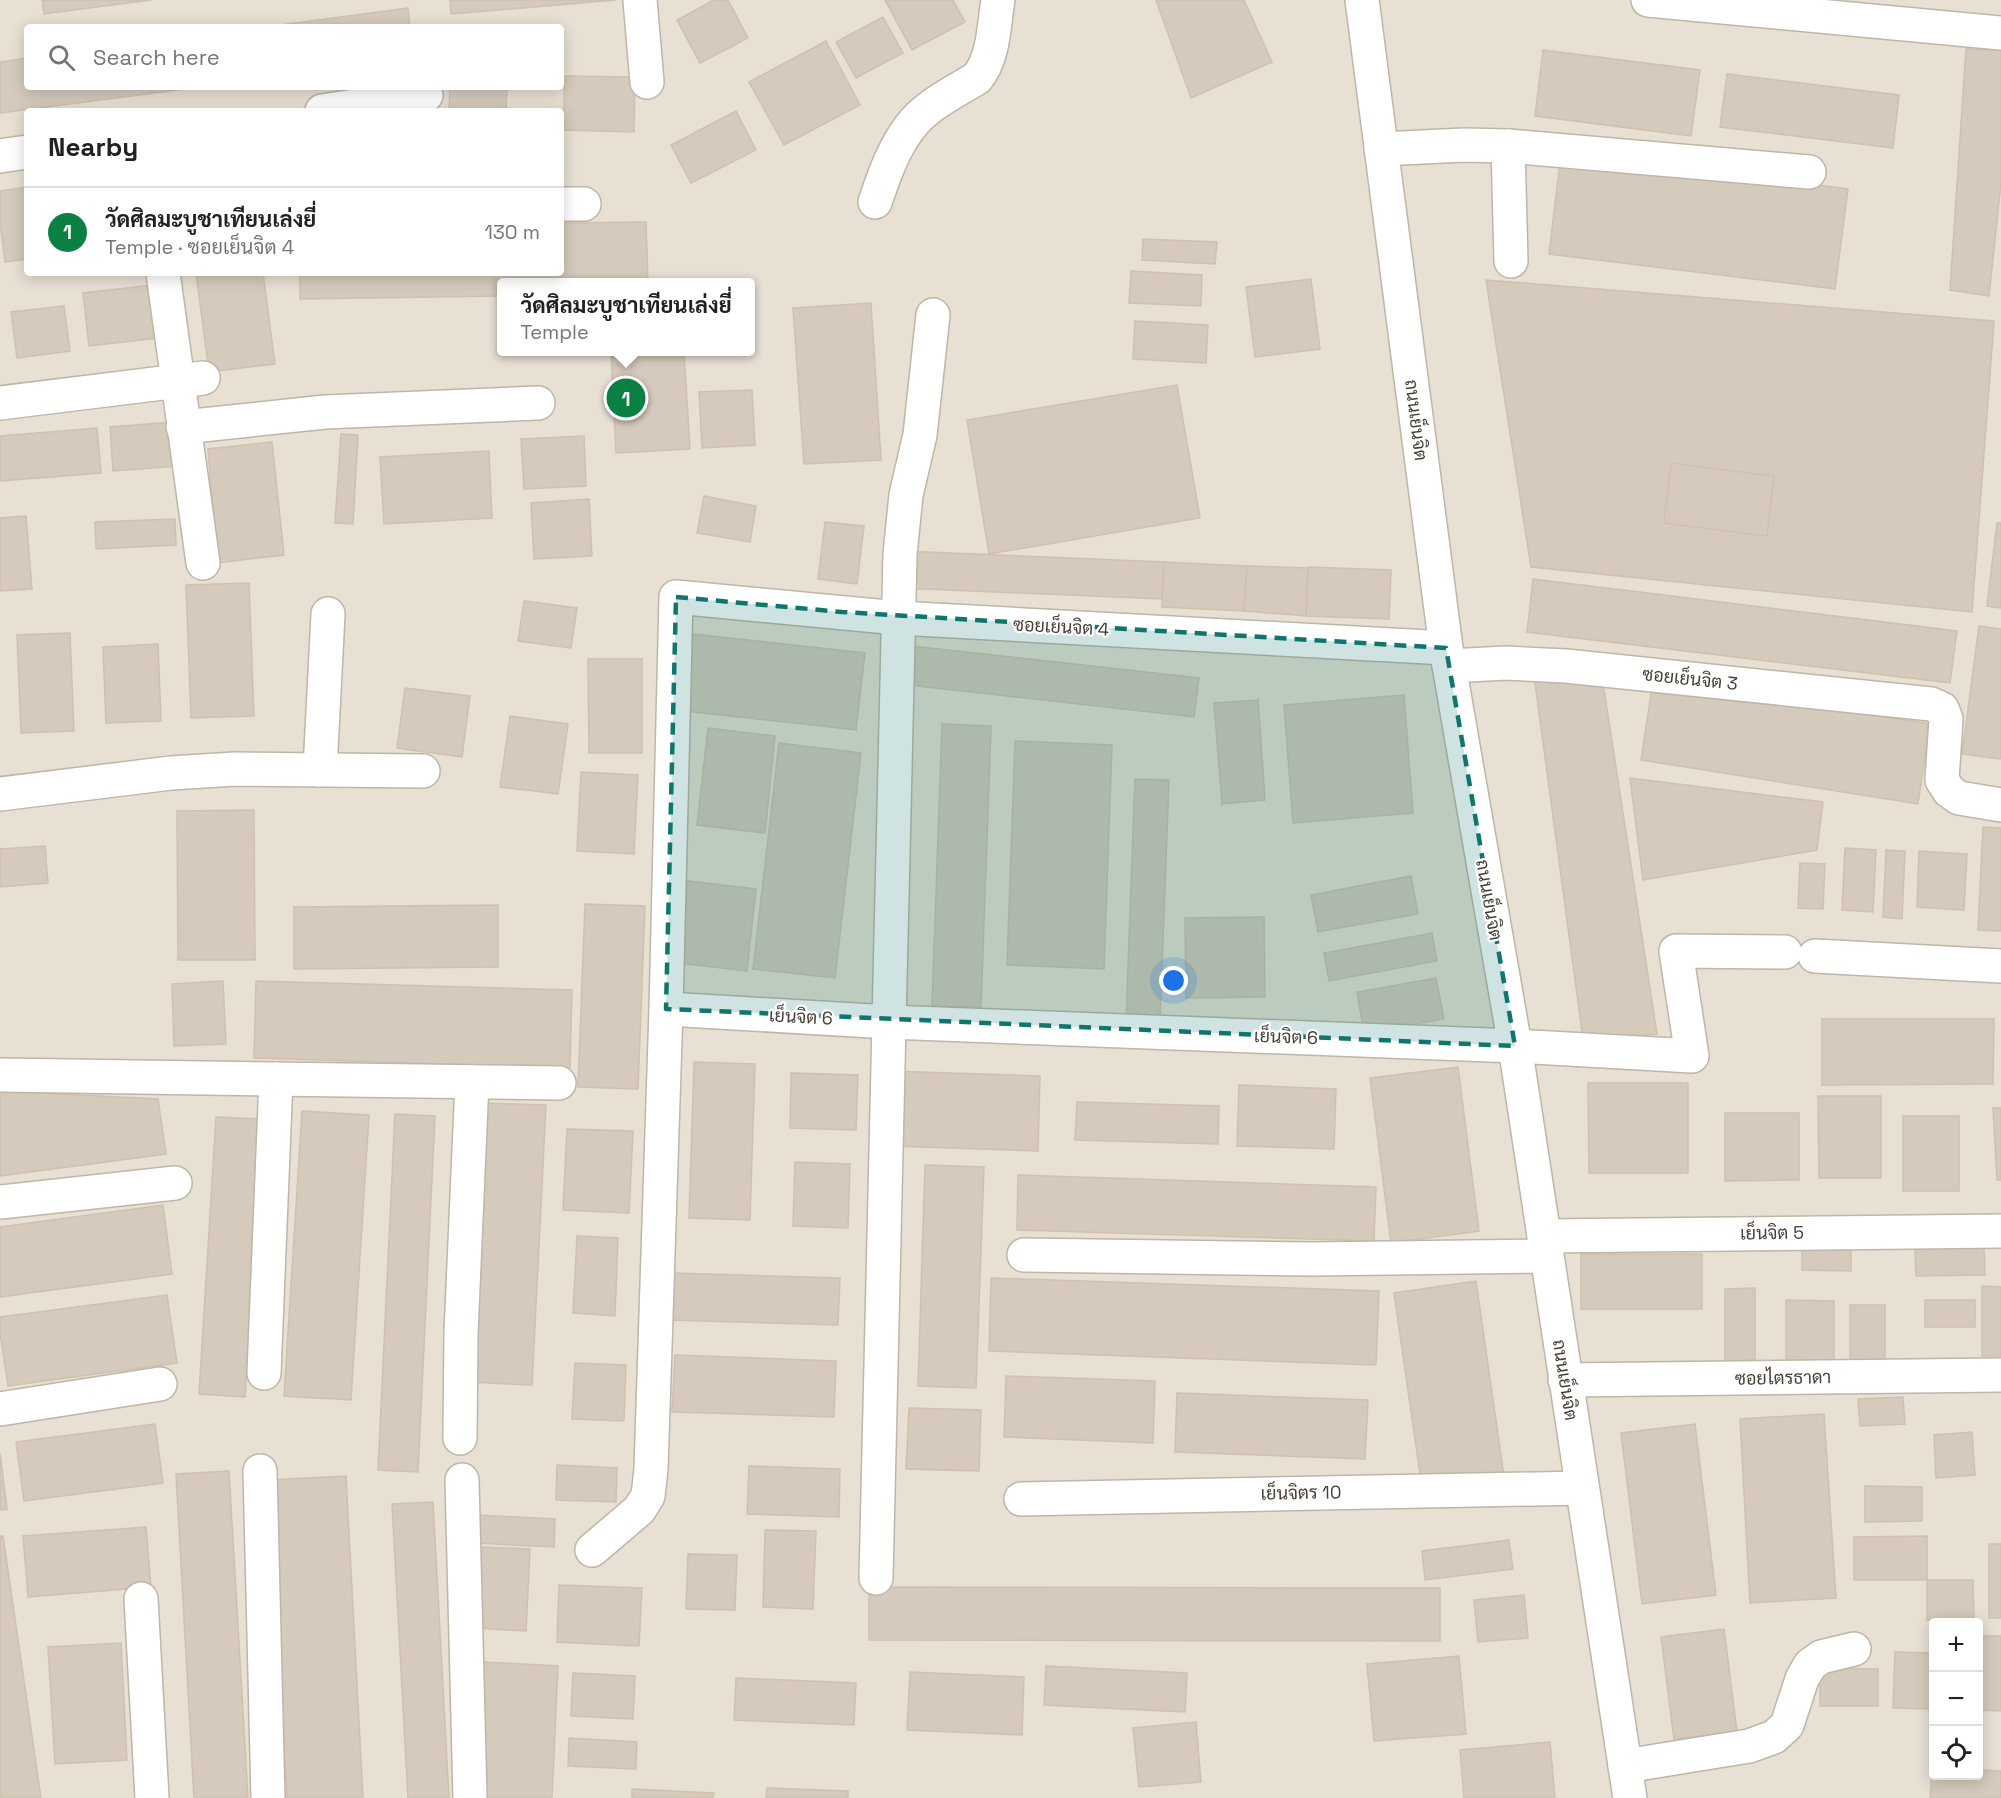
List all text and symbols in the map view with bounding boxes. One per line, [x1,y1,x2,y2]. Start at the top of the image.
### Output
search box [24,24,564,90]
icon: search [45,41,78,74]
text: Search here [93,43,220,71]
text: Nearby [48,130,138,164]
text: วัดศิลมะบูชาเทียนเล่งยี่ [105,205,316,233]
text: 1 [63,219,72,245]
text: 130 m [484,219,540,245]
text: Temple · ซอยเย็นจิต 4 [105,234,294,260]
popup [497,278,755,356]
text: วัดศิลมะบูชาเทียนเล่งยี่ [520,291,732,319]
text: Temple [520,319,589,345]
pin: 1 [606,376,646,420]
street label: ถนนเย็นจิต [1400,378,1435,462]
street label: ซอยเย็นจิต 4 [1012,611,1110,640]
street label: ซอยเย็นจิต 3 [1641,660,1739,695]
street label: ถนนเย็นจิต [1471,857,1510,942]
your location [1159,966,1188,995]
street label: เย็นจิต 6 [769,1001,834,1030]
street label: เย็นจิต 6 [1254,1022,1318,1049]
street label: เย็นจิต 5 [1740,1218,1804,1245]
street label: ถนนเย็นจิต [1548,1337,1585,1422]
street label: ซอยไตรธาดา [1735,1364,1831,1390]
street label: เย็นจิตร 10 [1260,1478,1342,1505]
map controls [1929,1618,1983,1780]
button: + [1929,1618,1983,1672]
button: − [1929,1672,1983,1726]
button: locate [1929,1726,1983,1780]

